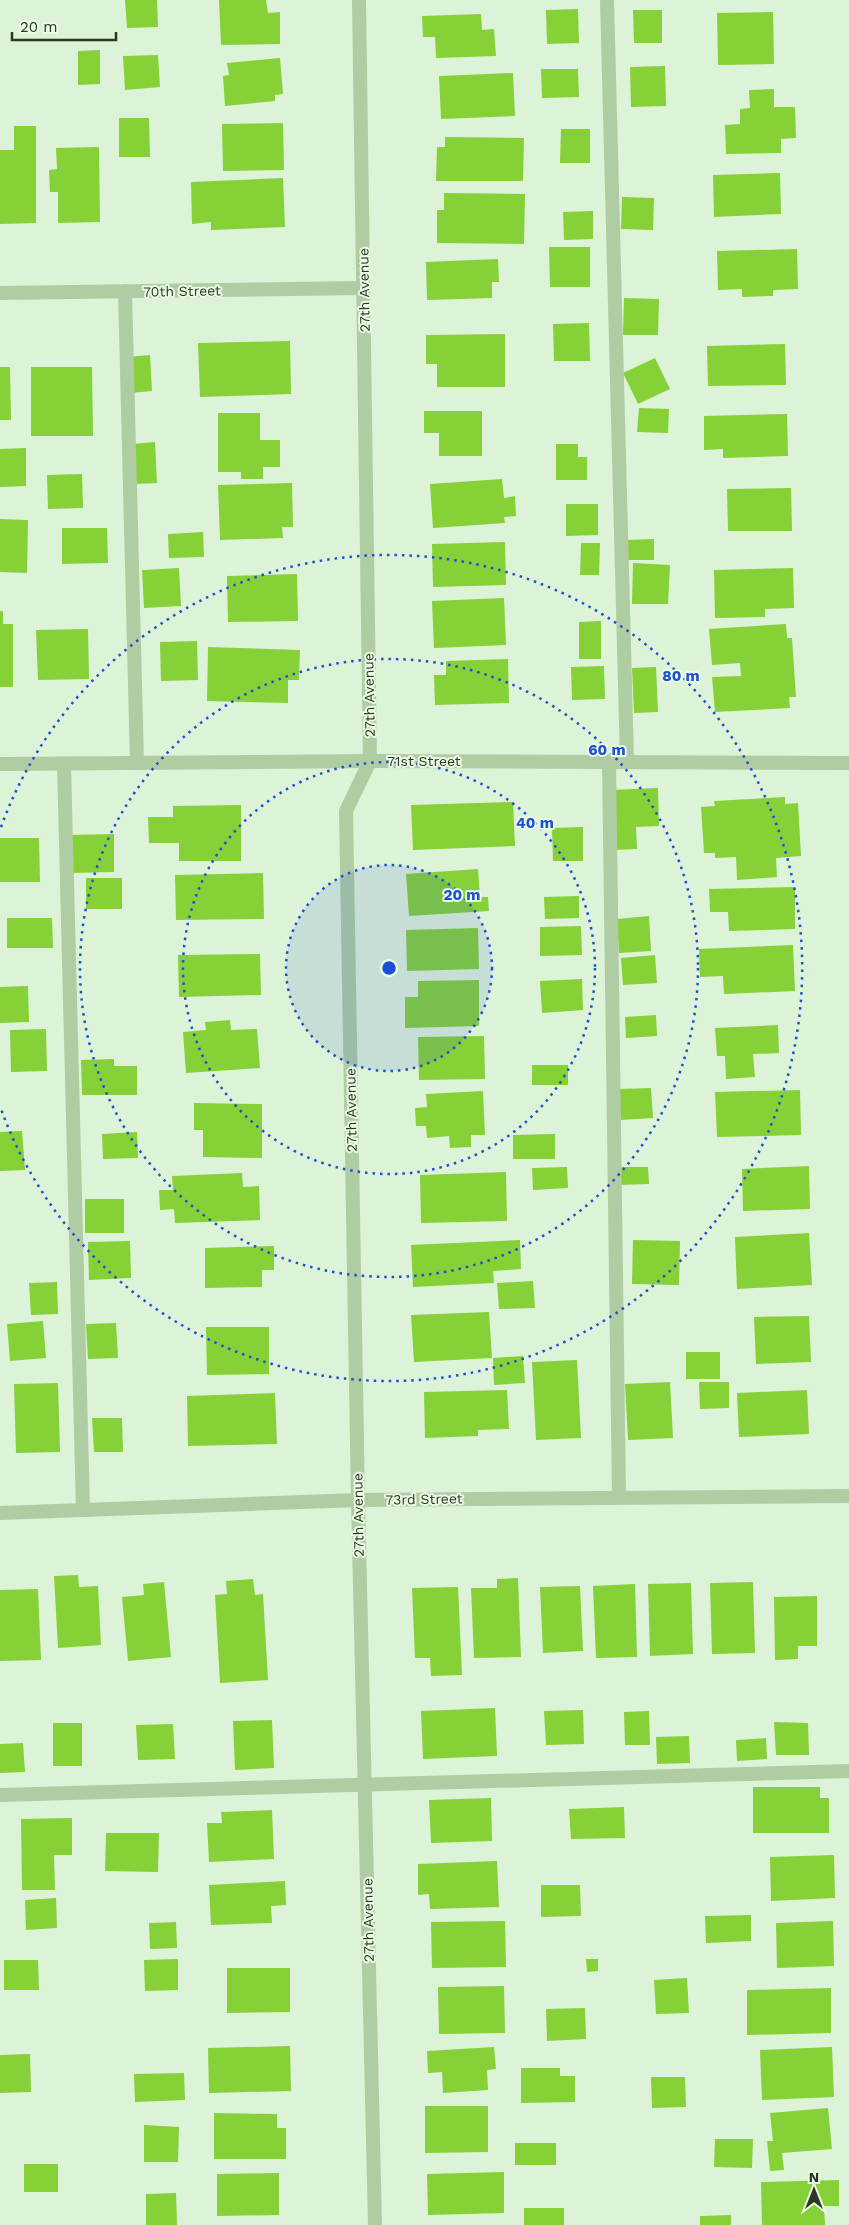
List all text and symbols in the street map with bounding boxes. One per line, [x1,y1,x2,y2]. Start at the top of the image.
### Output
scale bar [12,10,116,42]
text: 20 m [20,18,58,36]
street label: 27th Avenue [355,248,373,332]
street label: 70th Street [143,282,221,300]
street label: 27th Avenue [360,653,378,737]
text: 80 m [662,667,700,685]
text: 60 m [588,741,626,759]
street label: 71st Street [387,753,461,769]
text: 40 m [516,814,554,832]
text: 20 m [443,886,481,904]
centre of rings [380,959,398,977]
street label: 27th Avenue [342,1068,360,1152]
street label: 27th Avenue [349,1473,367,1557]
street label: 73rd Street [385,1490,463,1508]
street label: 27th Avenue [359,1878,377,1962]
north arrow [789,2165,839,2215]
text: N [809,2169,819,2185]

